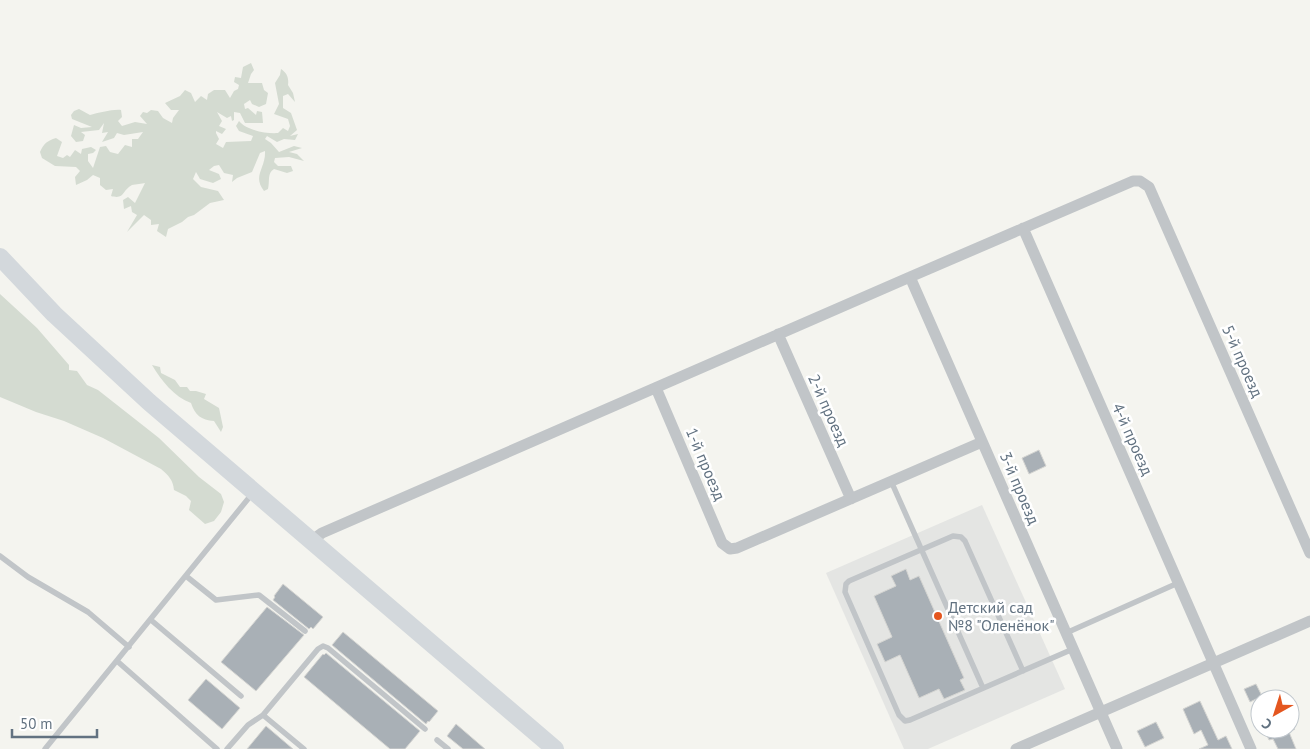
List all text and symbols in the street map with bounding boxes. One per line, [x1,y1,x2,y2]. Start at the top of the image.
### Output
street label: 5-й проезд [1218,322,1268,401]
street label: 2-й проезд [804,371,854,450]
street label: 4-й проезд [1108,400,1158,479]
street label: 1-й проезд [682,425,730,504]
street label: 3-й проезд [996,449,1044,528]
place label: Детский сад №8 "Оленёнок" [948,597,1055,635]
marker: Детский сад №8 "Оленёнок" [932,610,944,622]
north arrow [1250,689,1300,739]
scale bar [12,706,98,738]
text: 50 m [20,714,53,733]
text: С [1258,715,1276,734]

